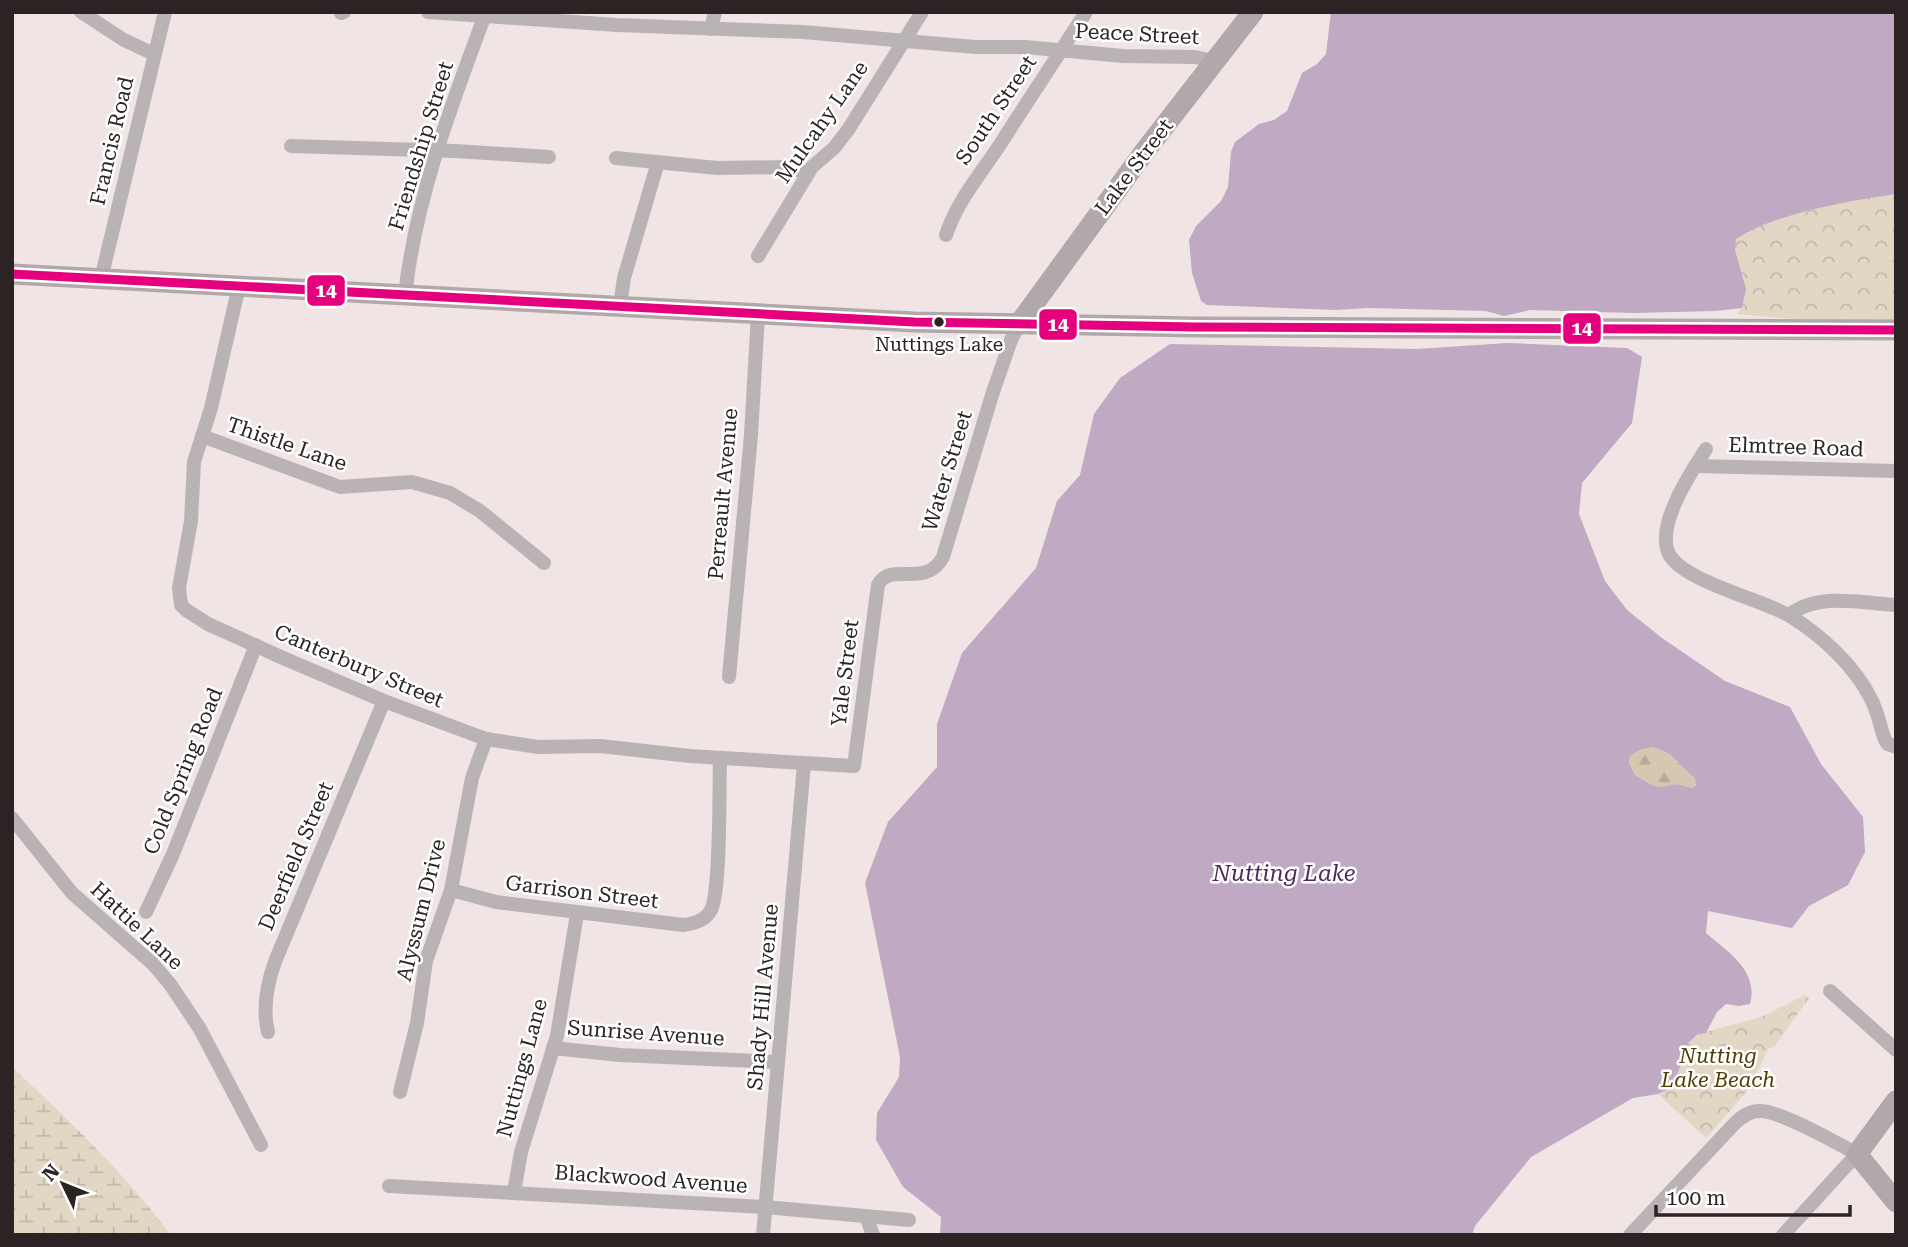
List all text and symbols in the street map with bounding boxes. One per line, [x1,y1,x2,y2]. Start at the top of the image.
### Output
street label: Peace Street [1074,19,1200,49]
street label: South Street [951,51,1041,169]
street label: Mulcahy Lane [771,56,873,188]
street label: Friendship Street [384,58,458,234]
street label: Francis Road [86,74,139,208]
street label: Lake Street [1090,114,1178,220]
line badge: 14 [306,274,346,307]
text: 14 [315,279,337,302]
line badge: 14 [1038,308,1078,341]
line badge: 14 [1562,312,1602,345]
text: 14 [1047,313,1069,336]
marker: Nuttings Lake [932,315,946,329]
text: 14 [1571,317,1593,340]
place label: Nuttings Lake [875,333,1003,356]
street label: Perreault Avenue [704,407,742,581]
street label: Water Street [917,408,977,534]
street label: Thistle Lane [224,412,350,476]
street label: Elmtree Road [1728,433,1865,461]
street label: Yale Street [827,618,863,728]
street label: Canterbury Street [271,620,447,713]
street label: Cold Spring Road [139,684,228,858]
street label: Deerfield Street [254,778,338,934]
street label: Alyssum Drive [392,836,450,984]
water label: Nutting Lake [1211,860,1356,887]
street label: Garrison Street [504,871,660,913]
street label: Hattie Lane [86,877,188,975]
street label: Shady Hill Avenue [743,903,783,1091]
street label: Nuttings Lane [492,996,552,1140]
street label: Sunrise Avenue [567,1016,725,1050]
park label: Nutting Lake Beach [1660,1044,1775,1092]
north arrow [28,1149,98,1219]
text: N [38,1159,65,1186]
street label: Blackwood Avenue [554,1160,748,1198]
scale bar [1656,1174,1850,1218]
text: 100 m [1666,1186,1726,1210]

